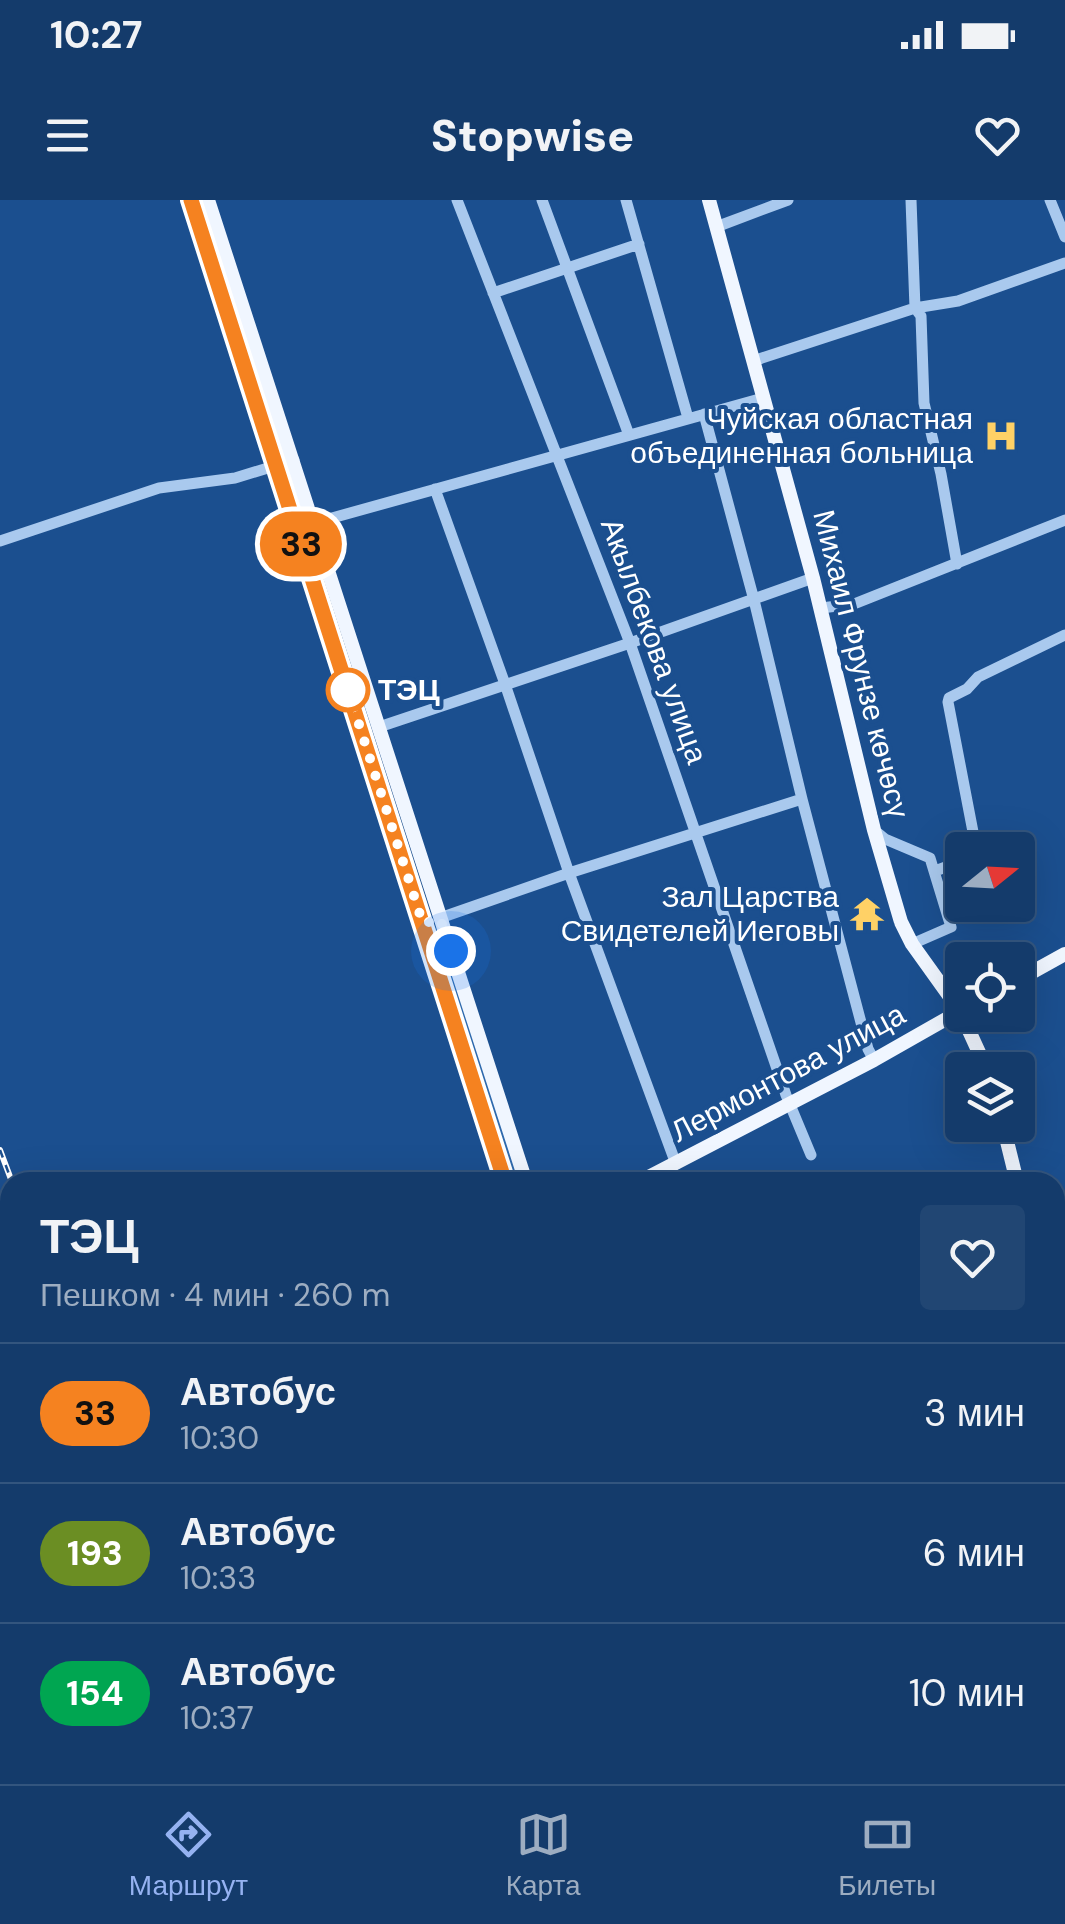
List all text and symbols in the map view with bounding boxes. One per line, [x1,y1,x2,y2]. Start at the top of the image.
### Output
text: 10:27 [50,10,142,60]
text: Stopwise [431,106,634,165]
icon: menu [40,108,95,163]
icon: heart [970,108,1025,163]
place label: Чуйская областная объединенная больница [630,399,973,472]
hospital icon: Чуйская областная объединенная больница [982,417,1020,455]
street label: Михаил Фрунзе көчөсү [804,506,919,822]
line badge: 33 [256,512,346,576]
street label: Акылбекова улица [592,513,717,769]
text: 33 [280,521,322,567]
marker: ТЭЦ [327,669,369,711]
place label: ТЭЦ [378,670,440,709]
north arrow [945,832,1035,922]
map controls [945,832,1035,1142]
place label: Зал Царства Свидетелей Иеговы [561,877,839,950]
temple icon: Зал Царства Свидетелей Иеговы [848,895,886,933]
your location [426,926,476,976]
button: locate [945,942,1035,1032]
street label: Лермонтова улица [664,994,912,1151]
button: layers [945,1052,1035,1142]
text: ТЭЦ [40,1205,139,1268]
button: heart [920,1205,1025,1310]
text: Пешком · 4 мин · 260 m [40,1274,390,1316]
text: Автобус [180,1367,336,1417]
text: 3 мин [924,1388,1025,1438]
text: 33 [74,1390,116,1436]
text: 10:30 [180,1417,259,1459]
text: Автобус [180,1507,336,1557]
text: 6 мин [923,1528,1025,1578]
text: 193 [67,1530,123,1576]
text: 10:33 [180,1557,256,1599]
text: Автобус [180,1647,336,1697]
text: 10 мин [909,1668,1025,1718]
text: 154 [66,1670,124,1716]
text: 10:37 [180,1697,254,1739]
tab: Маршрут [129,1807,248,1904]
tab: Карта [506,1807,581,1904]
tab: Билеты [838,1807,936,1904]

